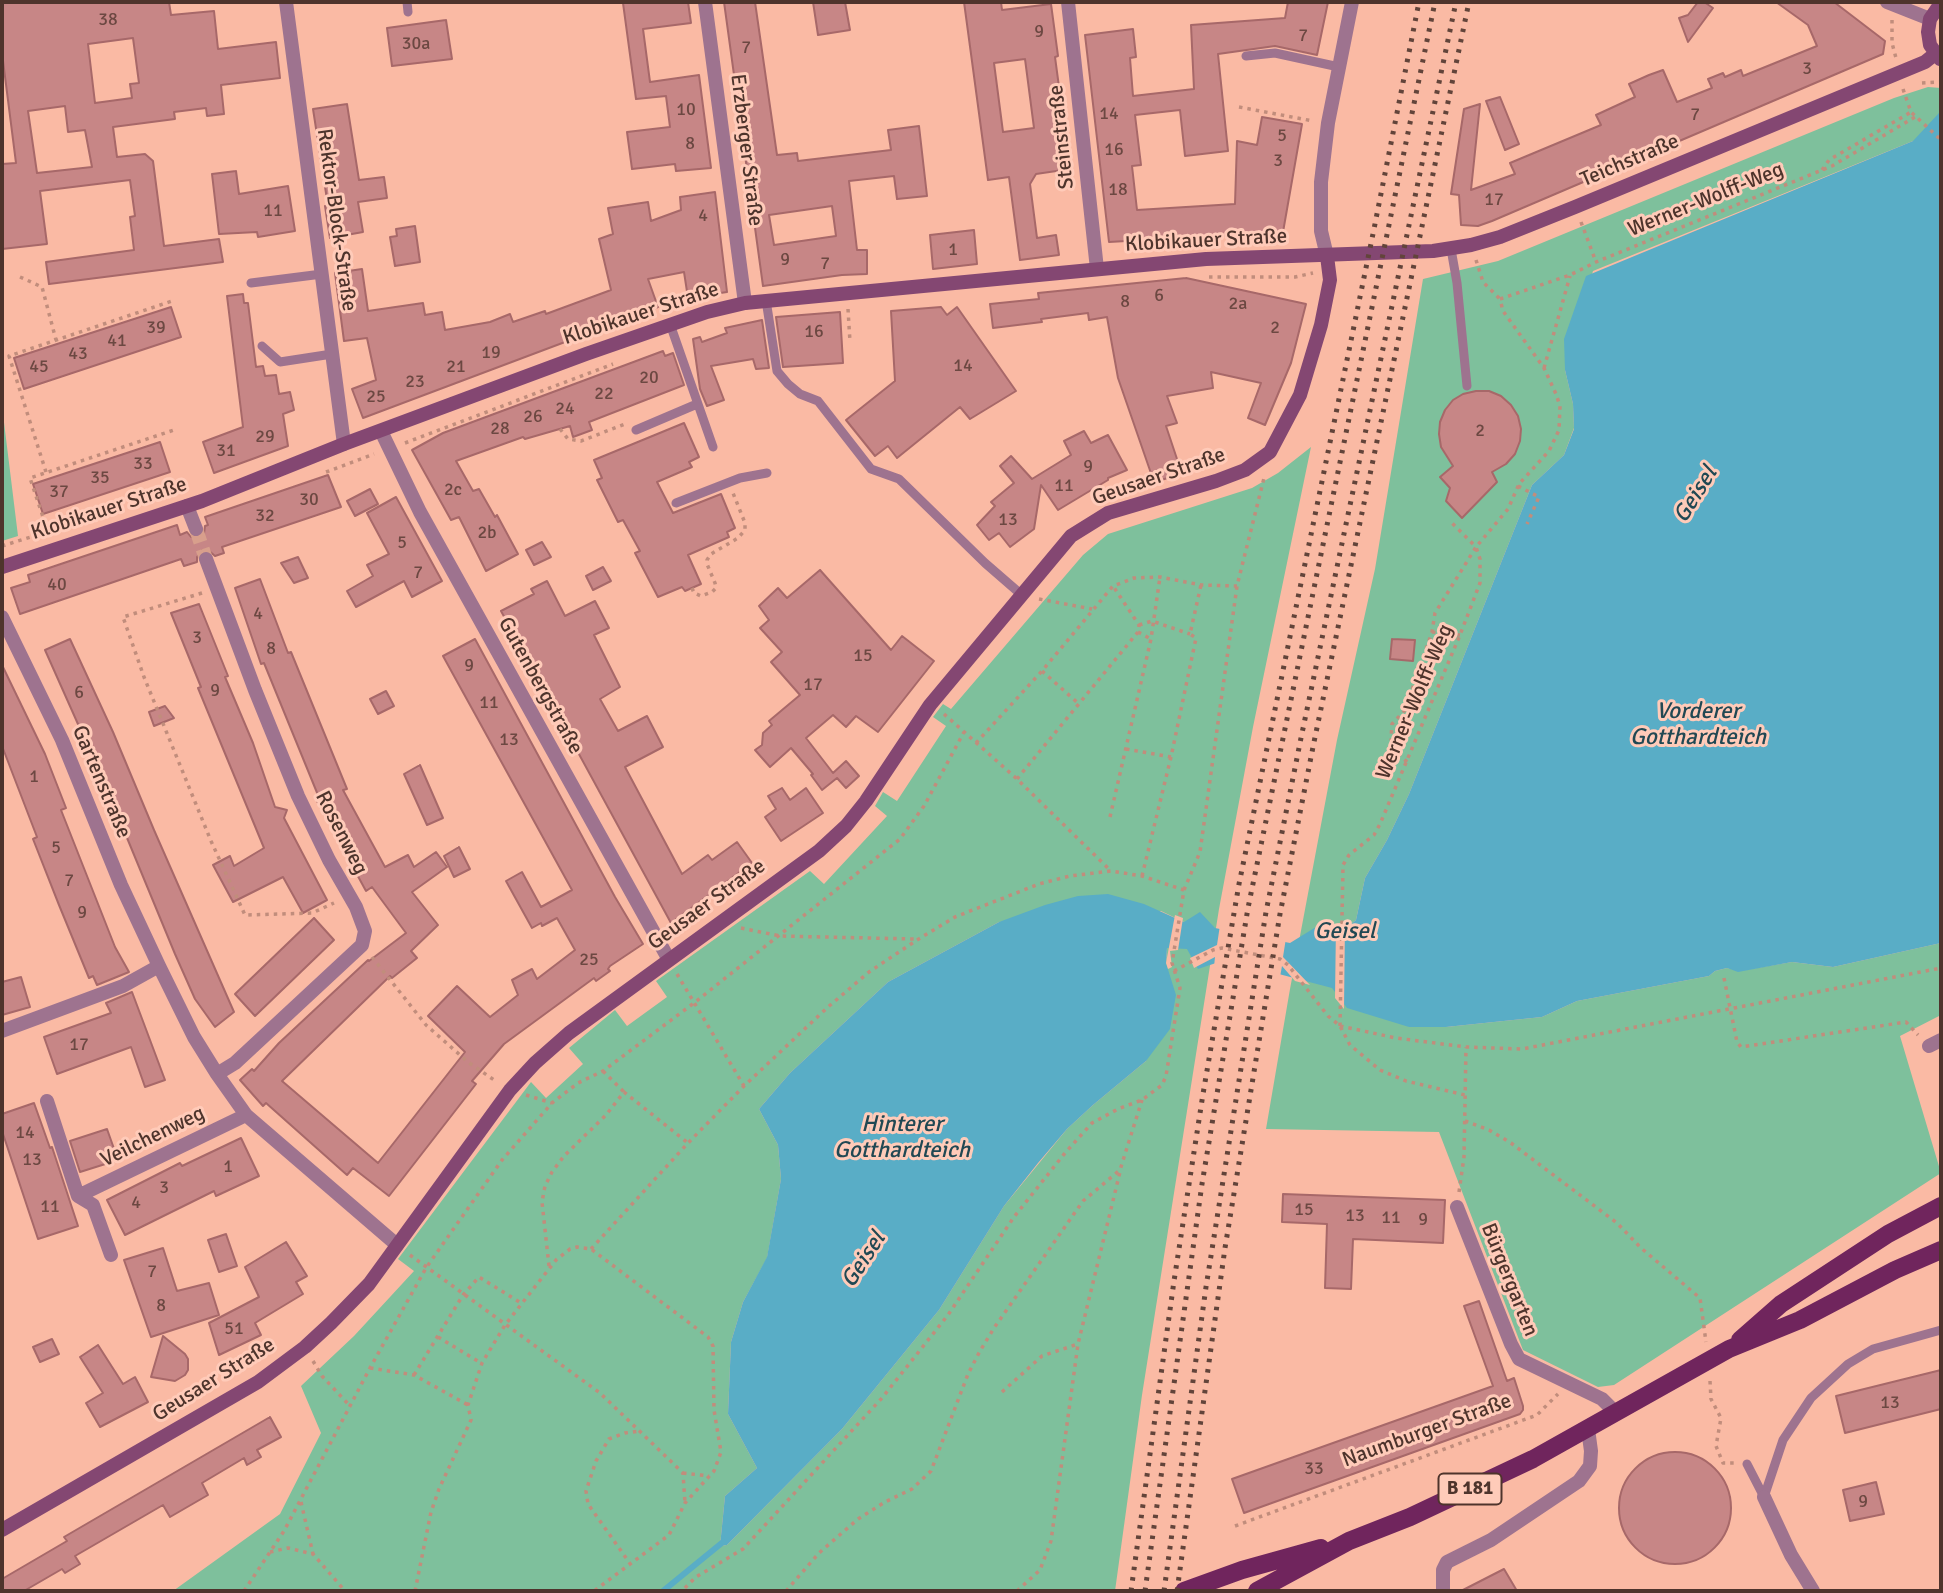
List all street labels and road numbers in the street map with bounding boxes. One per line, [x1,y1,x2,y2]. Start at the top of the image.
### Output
street label: Erzberger Straße [724,72,768,228]
street label: Steinstraße [1044,84,1080,190]
street label: Rektor-Block-Straße [311,127,361,313]
street label: Teichstraße [1577,129,1683,193]
street label: Werner-Wolff-Weg [1624,157,1788,243]
street label: Klobikauer Straße [1124,224,1288,258]
street label: Klobikauer Straße [560,277,722,351]
street label: Geusaer Straße [1089,442,1229,512]
street label: Klobikauer Straße [28,472,190,546]
street label: Gutenbergstraße [492,613,588,759]
street label: Werner-Wolff-Weg [1371,621,1459,783]
street label: Gartenstraße [66,722,136,842]
street label: Rosenweg [309,787,373,879]
street label: Geusaer Straße [643,854,771,956]
street label: Veilchenweg [97,1101,209,1173]
street label: Bürgergarten [1475,1220,1543,1340]
street label: Geusaer Straße [148,1332,280,1428]
street label: Naumburger Straße [1339,1389,1515,1473]
road number: B 181 [1438,1474,1502,1504]

